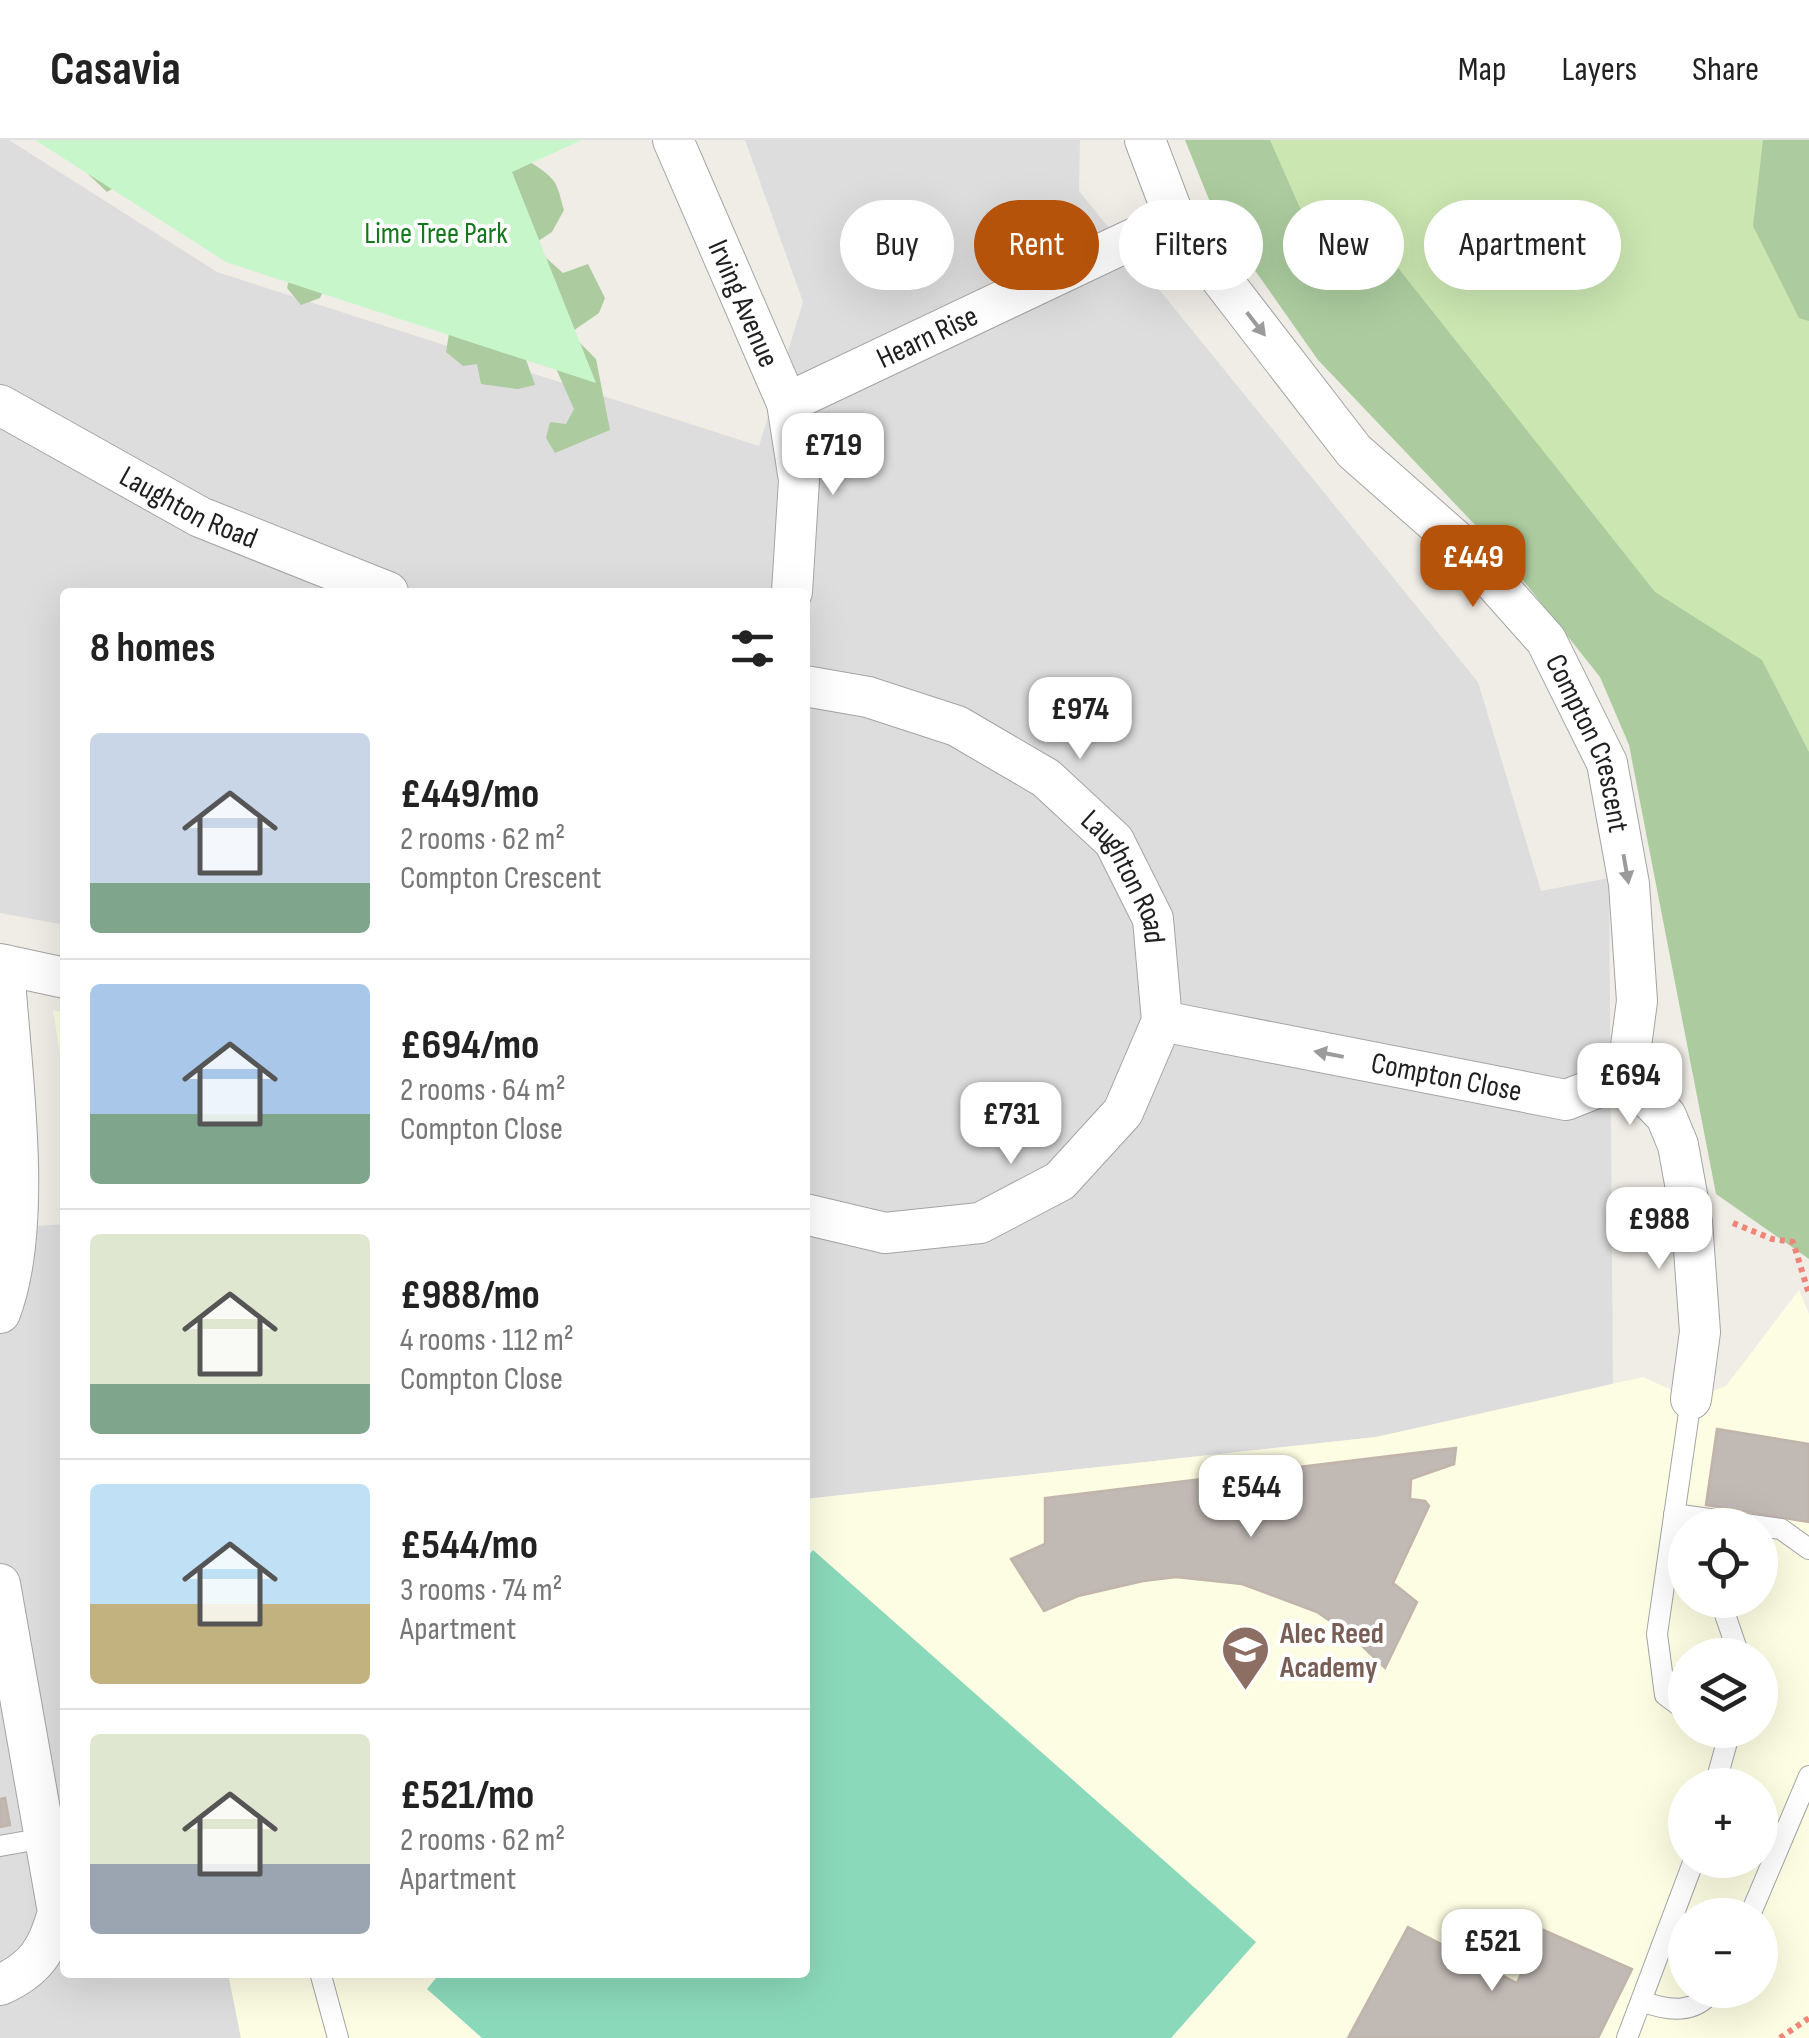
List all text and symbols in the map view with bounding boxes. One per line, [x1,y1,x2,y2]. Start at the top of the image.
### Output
text: Casavia [50,41,181,98]
text: Map [1458,48,1506,91]
text: Layers [1561,48,1637,91]
text: Share [1692,48,1759,91]
chip: Buy [840,200,954,290]
chip: Rent [974,200,1099,290]
chip: Filters [1119,200,1263,290]
chip: New [1283,200,1404,290]
chip: Apartment [1424,200,1621,290]
park label: Lime Tree Park [364,216,508,252]
street label: Irving Avenue [699,235,786,373]
street label: Hearn Rise [871,298,984,377]
one-way arrow [1246,311,1266,337]
pin: £719 [774,413,892,498]
text: £719 [804,426,862,465]
street label: Laughton Road [113,459,262,557]
pin: £449 [1414,525,1532,610]
text: £449 [1442,538,1504,577]
icon: filters [725,621,780,676]
text: 8 homes [90,623,215,674]
street label: Compton Crescent [1537,649,1636,835]
pin: £974 [1021,677,1139,762]
text: £974 [1051,690,1109,729]
text: £449/mo [400,769,539,820]
icon: home [170,773,290,893]
street label: Laughton Road [1073,803,1172,945]
text: 2 rooms · 62 m² [400,820,565,859]
one-way arrow [1619,854,1634,885]
text: Compton Crescent [400,859,602,898]
text: £694/mo [400,1020,539,1071]
icon: home [170,1024,290,1144]
pin: £694 [1571,1043,1689,1128]
one-way arrow [1313,1045,1344,1061]
street label: Compton Close [1368,1045,1525,1110]
text: £694 [1599,1056,1661,1095]
text: 2 rooms · 64 m² [400,1071,566,1110]
pin: £731 [952,1082,1070,1167]
text: £731 [982,1095,1040,1134]
text: Compton Close [400,1110,563,1149]
pin: £988 [1600,1187,1718,1272]
text: £988 [1628,1200,1690,1239]
text: £988/mo [400,1270,540,1321]
icon: home [170,1274,290,1394]
text: 4 rooms · 112 m² [400,1321,574,1360]
text: Compton Close [400,1360,563,1399]
pin: £544 [1192,1455,1310,1540]
text: £544 [1221,1468,1281,1507]
map controls [1668,1508,1778,2008]
button: locate [1668,1508,1778,1618]
text: £544/mo [400,1520,538,1571]
icon: home [170,1524,290,1644]
text: 3 rooms · 74 m² [400,1571,562,1610]
text: Apartment [400,1610,516,1649]
place label: Alec Reed Academy [1279,1616,1384,1686]
school or university icon: Alec Reed Academy [1219,1624,1271,1692]
button: layers [1668,1638,1778,1748]
button: + [1668,1768,1778,1878]
text: £521/mo [400,1770,534,1821]
icon: home [170,1774,290,1894]
text: 2 rooms · 62 m² [400,1821,565,1860]
text: Apartment [400,1860,516,1899]
button: − [1668,1898,1778,2008]
pin: £521 [1433,1909,1551,1994]
text: £521 [1463,1922,1521,1961]

